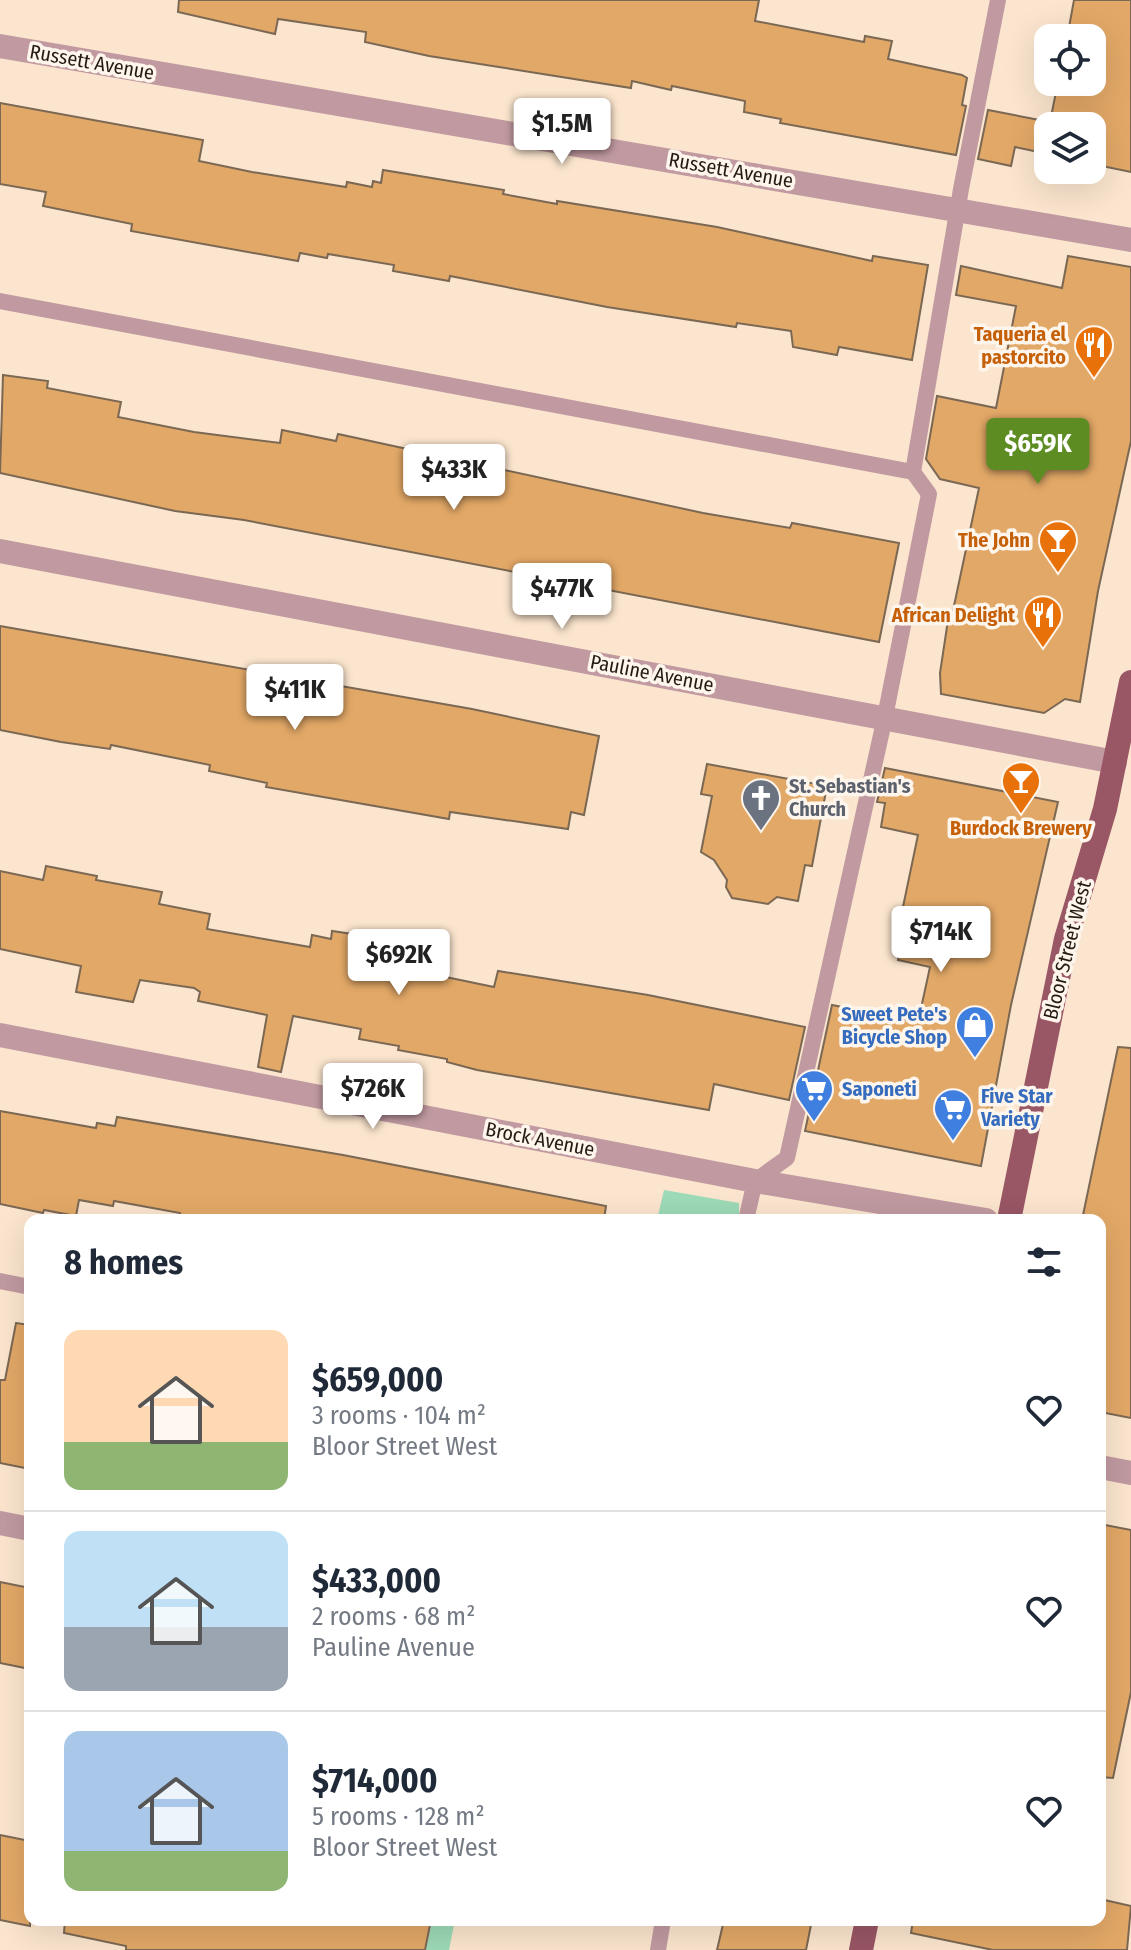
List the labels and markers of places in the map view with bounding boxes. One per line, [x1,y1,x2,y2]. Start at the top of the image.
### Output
pin: $1.5M [506,98,618,166]
place label: Taqueria el pastorcito [974,322,1067,369]
restaurant icon: Taqueria el pastorcito [1073,324,1115,379]
pin: $659K [982,418,1094,486]
pin: $433K [398,444,510,512]
bar icon: The John [1037,519,1079,574]
place label: The John [958,528,1030,552]
pin: $477K [506,563,618,631]
restaurant icon: African Delight [1022,594,1064,649]
place label: African Delight [891,603,1016,627]
pin: $411K [239,664,351,732]
bar icon: Burdock Brewery [1000,760,1042,815]
place label: St. Sebastian's Church [789,774,911,821]
church icon: St. Sebastian's Church [740,777,782,832]
place label: Burdock Brewery [950,816,1092,840]
pin: $714K [885,906,997,974]
pin: $692K [343,929,455,997]
place label: Sweet Pete's Bicycle Shop [841,1002,947,1049]
shop icon: Sweet Pete's Bicycle Shop [954,1004,996,1059]
pin: $726K [317,1063,429,1131]
supermarket icon: Saponeti [793,1068,835,1123]
place label: Saponeti [842,1077,917,1101]
place label: Five Star Variety [980,1084,1053,1131]
supermarket icon: Five Star Variety [932,1087,974,1142]

